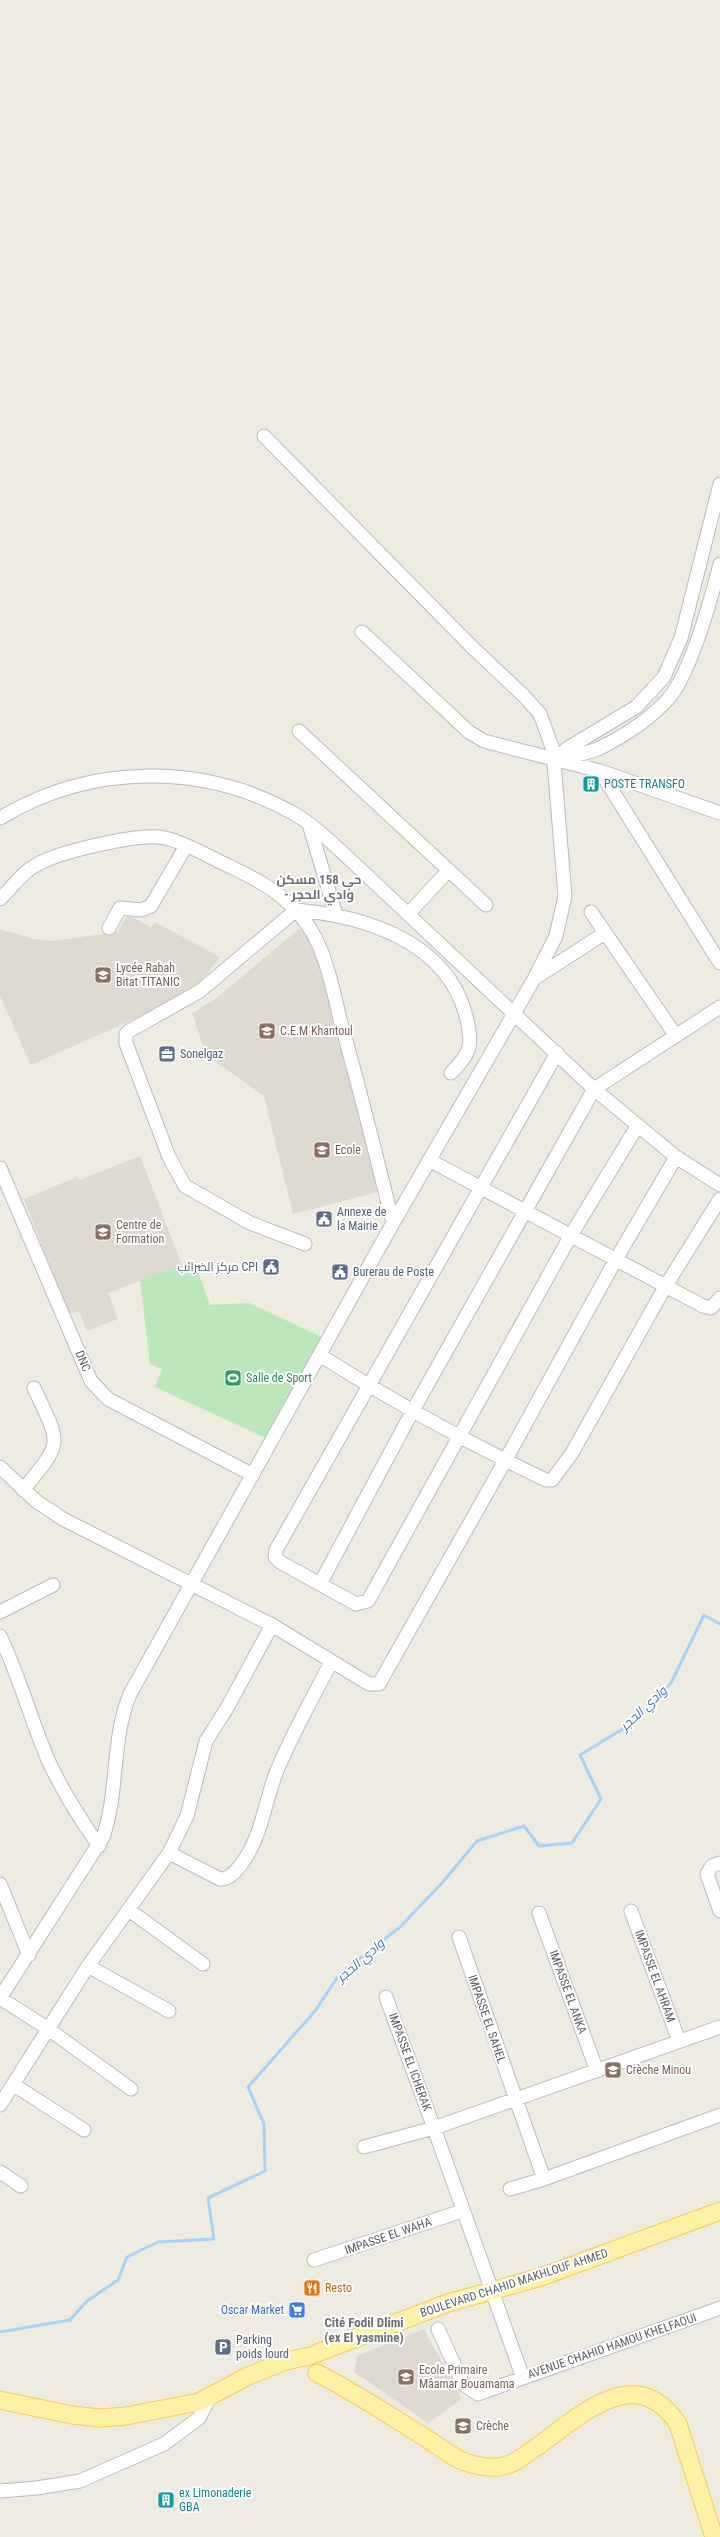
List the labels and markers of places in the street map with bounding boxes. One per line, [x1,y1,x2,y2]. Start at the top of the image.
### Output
building icon: POSTE TRANSFO [581,774,601,794]
place label: POSTE TRANSFO [604,777,685,791]
place label: Lycée Rabah Bitat TITANIC [116,961,180,989]
school or university icon: Lycée Rabah Bitat TITANIC [93,965,113,985]
school or university icon: C.E.M Khantoul [257,1021,277,1041]
place label: C.E.M Khantoul [280,1024,353,1038]
office icon: Sonelgaz [157,1044,177,1064]
place label: Sonelgaz [180,1047,223,1061]
school or university icon: Ecole [312,1140,332,1160]
place label: Ecole [335,1143,361,1157]
place label: Annexe de la Mairie [337,1205,387,1233]
public building icon: Annexe de la Mairie [314,1209,334,1229]
place label: Centre de Formation [116,1218,164,1246]
school or university icon: Centre de Formation [93,1222,113,1242]
public building icon: مركز الضرائب CPI [261,1257,281,1277]
place label: مركز الضرائب CPI [177,1260,258,1274]
public building icon: Burerau de Poste [330,1262,350,1282]
place label: Burerau de Poste [353,1265,434,1279]
sports icon: Salle de Sport [223,1368,243,1388]
place label: Salle de Sport [246,1371,312,1385]
school or university icon: Crèche Minou [603,2060,623,2080]
place label: Crèche Minou [626,2063,691,2077]
restaurant icon: Resto [302,2278,322,2298]
place label: Resto [325,2281,352,2295]
supermarket icon: Oscar Market [287,2300,307,2320]
place label: Oscar Market [221,2303,284,2317]
place label: Parking poids lourd [236,2333,289,2361]
parking icon: Parking poids lourd [213,2337,233,2357]
place label: Ecole Primaire Mâamar Bouamama [419,2363,515,2391]
school or university icon: Ecole Primaire Mâamar Bouamama [396,2367,416,2387]
school or university icon: Crèche [453,2416,473,2436]
place label: Crèche [476,2419,509,2433]
place label: ex Limonaderie GBA [179,2486,252,2514]
building icon: ex Limonaderie GBA [156,2490,176,2510]

